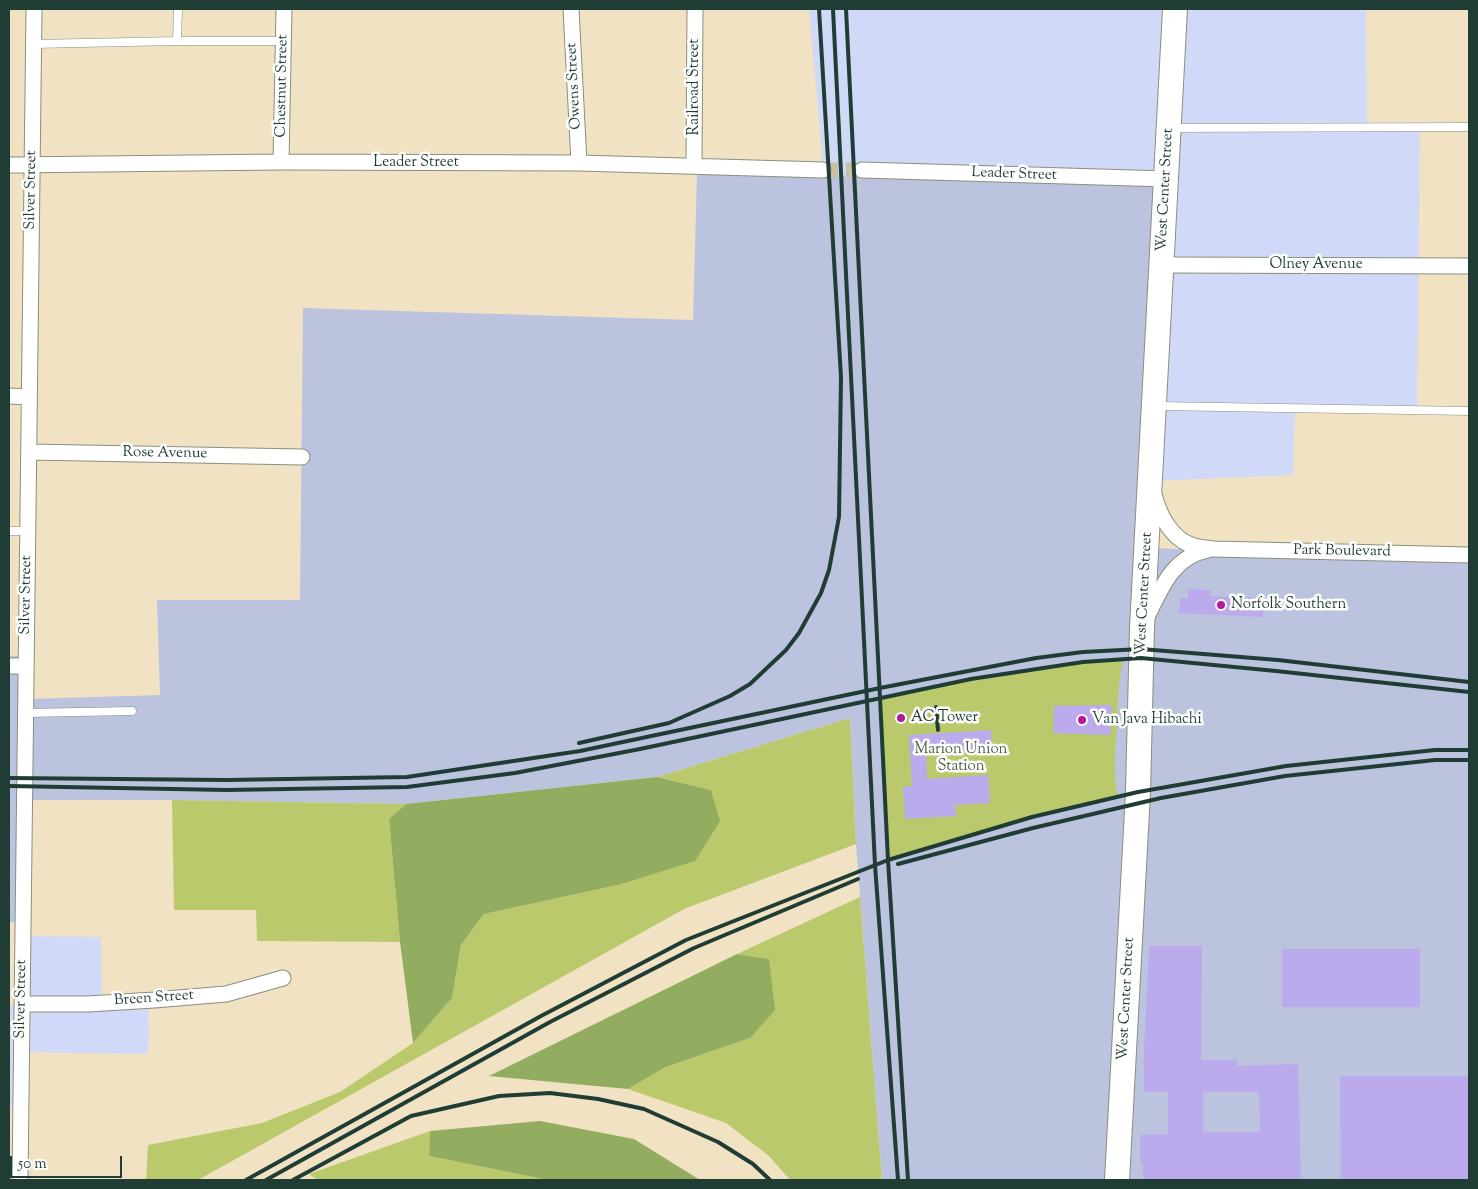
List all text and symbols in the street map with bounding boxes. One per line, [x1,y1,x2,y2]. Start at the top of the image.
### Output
street label: Chestnut Street [273,34,293,138]
street label: Railroad Street [686,39,704,135]
street label: Owens Street [564,42,586,130]
street label: West Center Street [1154,128,1178,252]
street label: Silver Street [22,150,42,230]
street label: Leader Street [373,154,459,172]
street label: Leader Street [971,165,1057,185]
street label: Olney Avenue [1269,256,1363,274]
street label: Rose Avenue [122,444,208,464]
street label: West Center Street [1133,532,1157,656]
street label: Park Boulevard [1293,542,1391,562]
street label: Silver Street [17,555,37,635]
place label: Norfolk Southern [1231,596,1346,614]
marker: Norfolk Southern [1215,599,1227,611]
place label: AC Tower [911,709,978,727]
place label: Van Java Hibachi [1092,711,1202,729]
marker: AC Tower [895,712,907,724]
marker: Van Java Hibachi [1076,714,1088,726]
park label: Marion Union Station [915,741,1007,776]
street label: West Center Street [1115,937,1139,1061]
street label: Silver Street [12,959,32,1039]
street label: Breen Street [114,987,194,1011]
scale bar [12,1146,125,1178]
text: 50 m [18,1154,47,1175]

